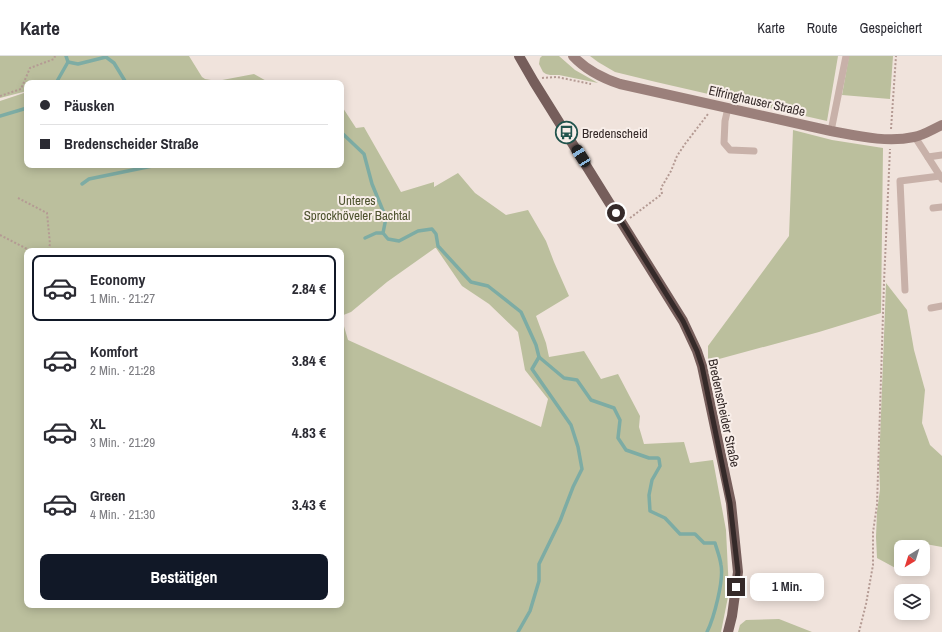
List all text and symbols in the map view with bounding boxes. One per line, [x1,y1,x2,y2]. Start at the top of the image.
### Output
text: Karte [20,15,60,41]
text: Karte [757,19,785,37]
text: Route [807,19,837,37]
text: Gespeichert [859,19,922,37]
street label: Elfringhauser Straße [707,82,807,120]
text: Päusken [64,95,115,116]
bus stop icon: Bredenscheid [553,120,579,146]
place label: Bredenscheid [582,125,648,142]
text: Bredenscheider Straße [64,133,199,154]
car [570,143,592,169]
park label: Unteres Sprockhöveler Bachtal [304,192,410,224]
route start [607,204,625,222]
text: Economy [90,269,145,290]
icon: car [42,270,78,306]
text: 2.84 € [292,278,326,299]
text: 1 Min. · 21:27 [90,290,155,307]
text: Komfort [90,341,138,362]
icon: car [42,342,78,378]
text: 3.84 € [292,350,326,371]
street label: Bredenscheider Straße [704,357,744,469]
text: 2 Min. · 21:28 [90,362,155,379]
text: XL [90,413,106,434]
icon: car [42,414,78,450]
text: 4.83 € [292,422,326,443]
text: 3 Min. · 21:29 [90,434,155,451]
text: Green [90,485,126,506]
icon: car [42,486,78,522]
text: 3.43 € [292,494,326,515]
text: 4 Min. · 21:30 [90,506,155,523]
north arrow [894,540,930,576]
map controls [894,540,930,620]
button: Bestätigen [40,554,328,600]
callout: 1 Min. [750,573,824,601]
route end [727,578,745,596]
text: 1 Min. [772,578,802,595]
button: layers [894,584,930,620]

